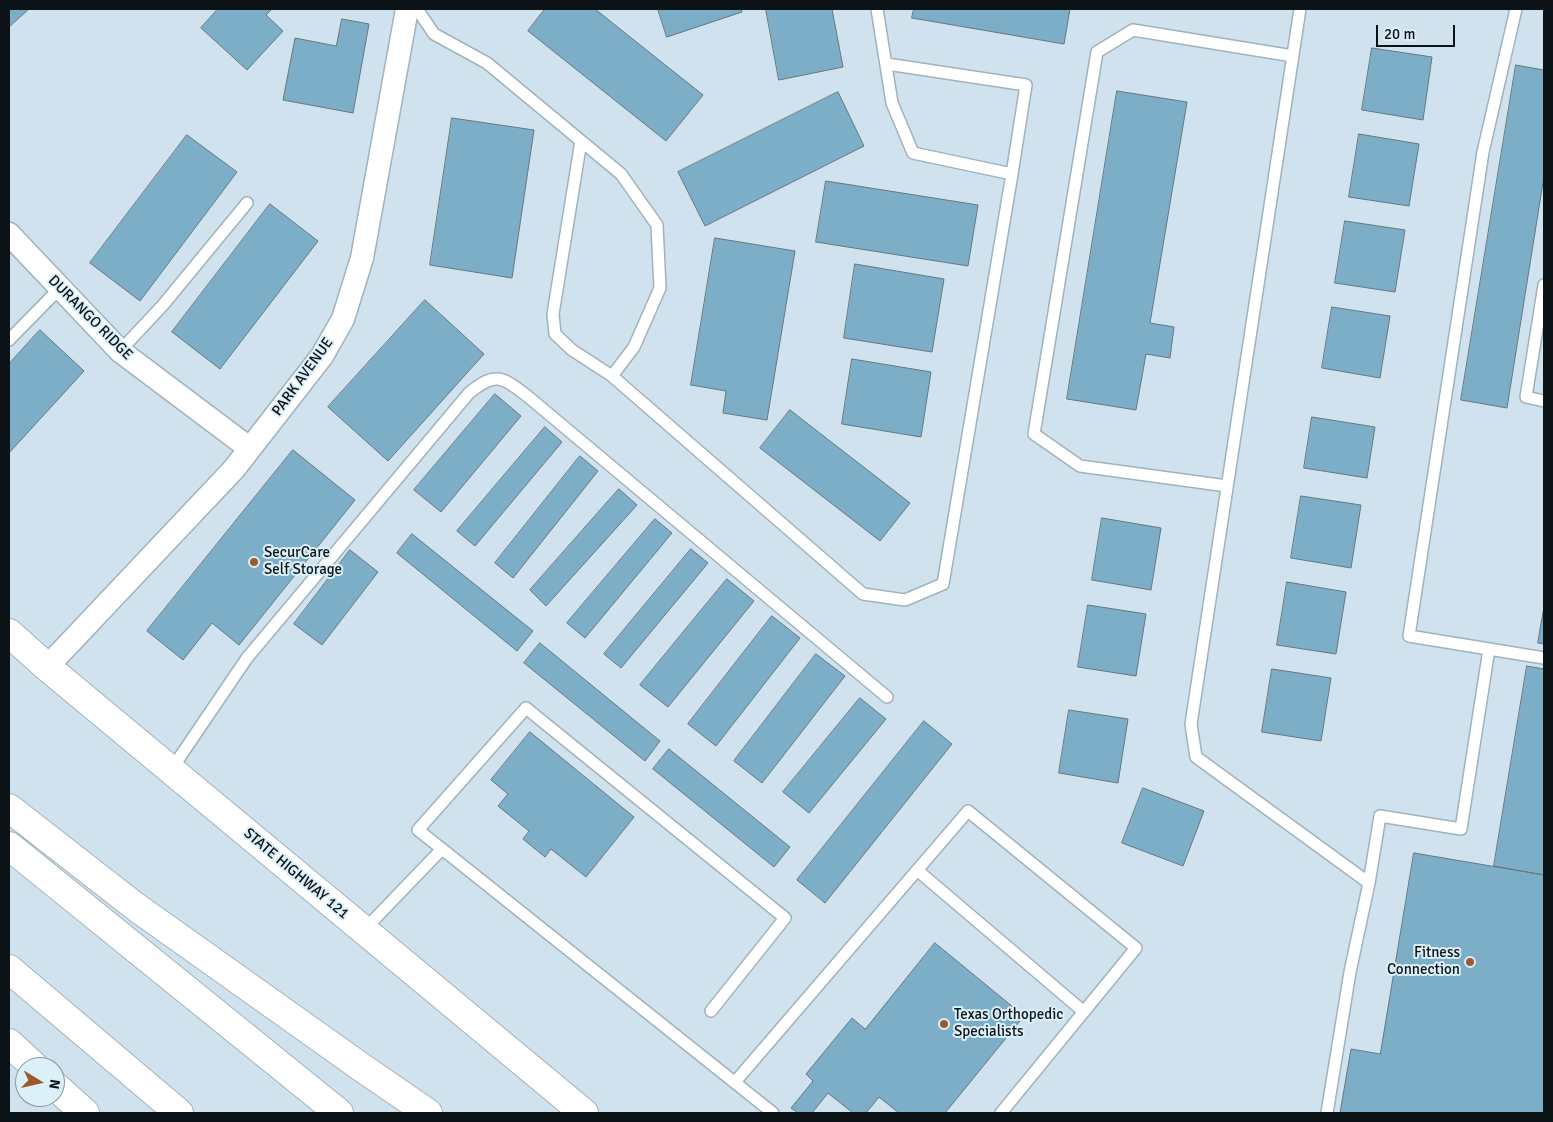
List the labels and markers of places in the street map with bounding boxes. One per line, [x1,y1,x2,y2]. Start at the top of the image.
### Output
place label: SecurCare Self Storage [264,544,342,579]
marker: SecurCare Self Storage [248,556,260,568]
place label: Fitness Connection [1387,944,1460,979]
marker: Fitness Connection [1464,956,1476,968]
place label: Texas Orthopedic Specialists [954,1006,1063,1041]
marker: Texas Orthopedic Specialists [938,1018,950,1030]

